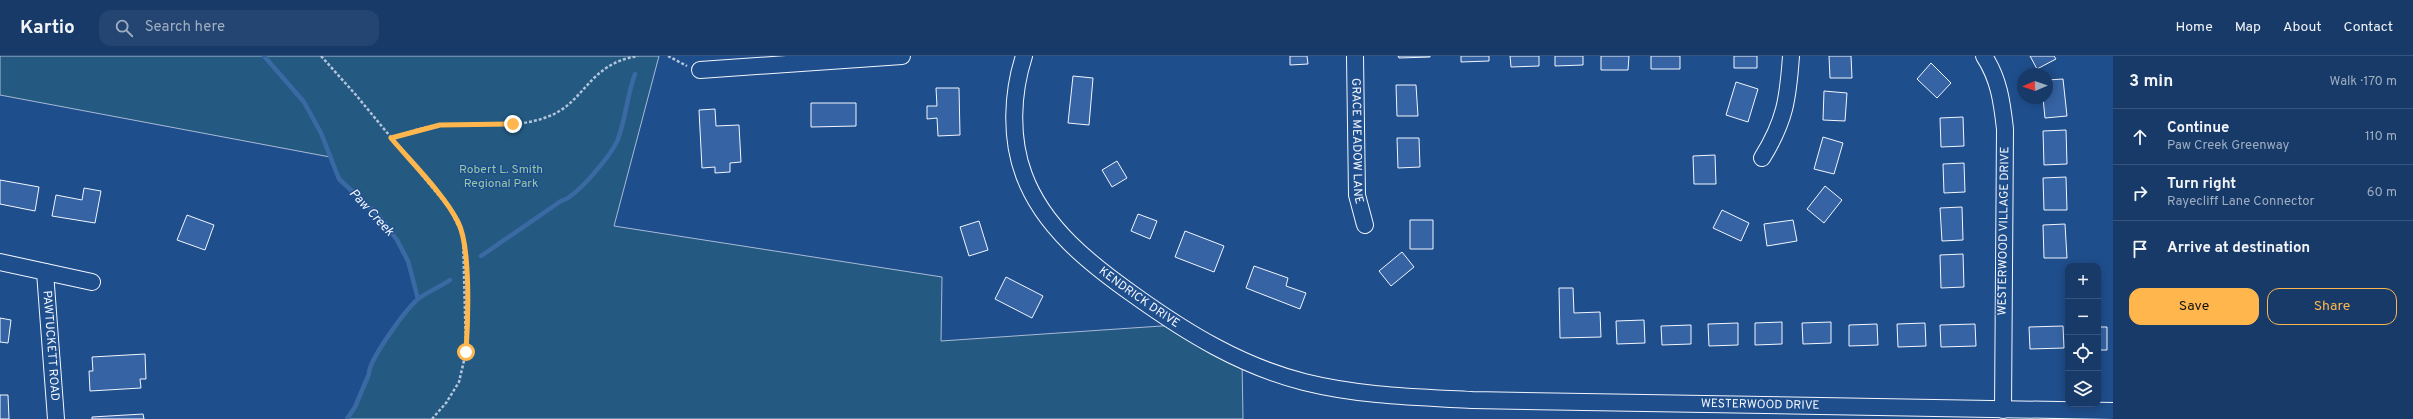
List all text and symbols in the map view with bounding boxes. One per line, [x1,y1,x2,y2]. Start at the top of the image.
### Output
search box [99,10,379,46]
text: Kartio [20,16,75,40]
icon: search [113,17,135,39]
text: Search here [145,18,225,37]
text: Home [2176,19,2213,36]
text: Map [2235,19,2261,36]
text: About [2283,19,2322,36]
text: Contact [2344,19,2393,36]
north arrow [2017,68,2053,104]
text: 3 min [2129,71,2173,93]
text: Walk · 170 m [2330,74,2397,90]
street label: GRACE MEADOW LANE [1347,78,1367,206]
route end [504,115,522,133]
text: Continue [2167,119,2229,138]
icon: ahead [2129,126,2151,148]
text: 110 m [2365,129,2397,145]
text: Paw Creek Greenway [2167,138,2289,154]
street label: WESTERWOOD VILLAGE DRIVE [1995,146,2013,316]
park label: Robert L. Smith Regional Park [459,162,543,192]
text: Turn right [2167,175,2236,194]
icon: right [2129,182,2151,204]
text: 60 m [2367,185,2397,201]
water label: Paw Creek [345,186,397,240]
text: Rayecliff Lane Connector [2167,194,2315,210]
icon: arrive [2129,238,2151,260]
text: Arrive at destination [2167,239,2310,258]
map controls [2065,263,2101,407]
button: + [2065,263,2101,299]
street label: KENDRICK DRIVE [1095,264,1182,332]
button: Save [2129,288,2259,325]
button: Share [2267,288,2397,325]
street label: PAWTUCKETT ROAD [38,290,63,402]
button: − [2065,299,2101,335]
button: locate [2065,335,2101,371]
route start [457,343,475,361]
button: layers [2065,371,2101,407]
street label: WESTERWOOD DRIVE [1701,396,1820,414]

